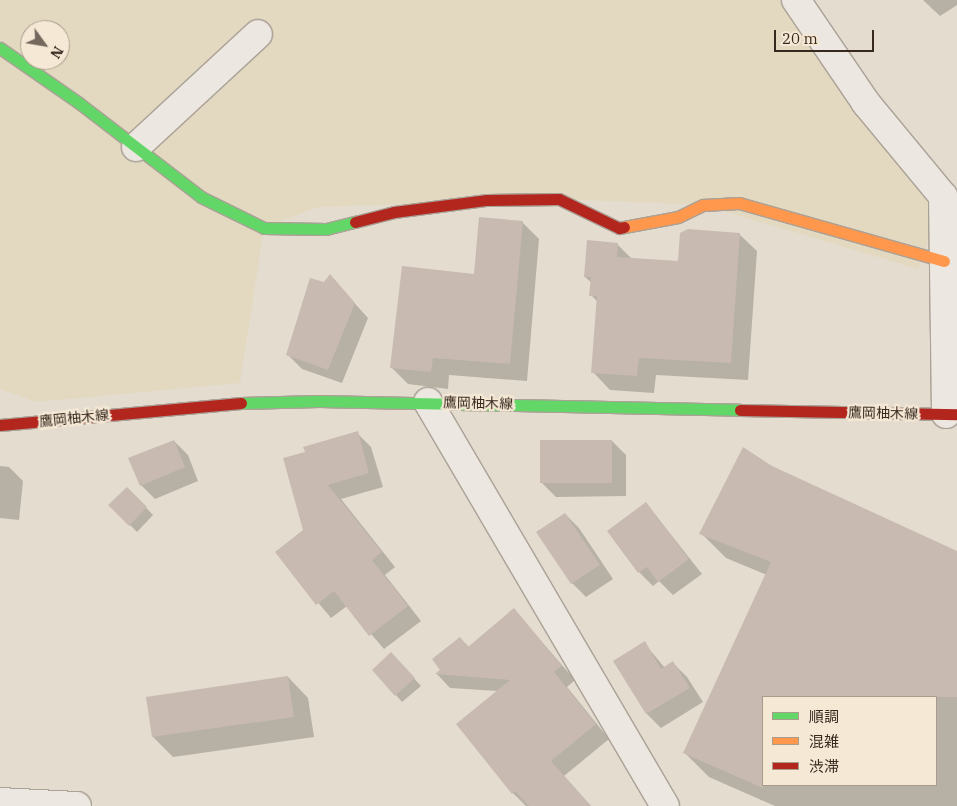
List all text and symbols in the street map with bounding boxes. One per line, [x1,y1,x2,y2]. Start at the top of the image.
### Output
north arrow [20,20,70,70]
scale bar [777,20,877,52]
text: 20 m [782,29,818,48]
text: N [46,43,67,62]
street label: 鷹岡柚木線 [443,394,513,412]
street label: 鷹岡柚木線 [848,404,918,422]
street label: 鷹岡柚木線 [38,406,110,430]
legend [762,696,937,786]
text: 順調 [809,707,839,726]
text: 混雑 [809,732,839,751]
text: 渋滞 [809,757,839,776]

